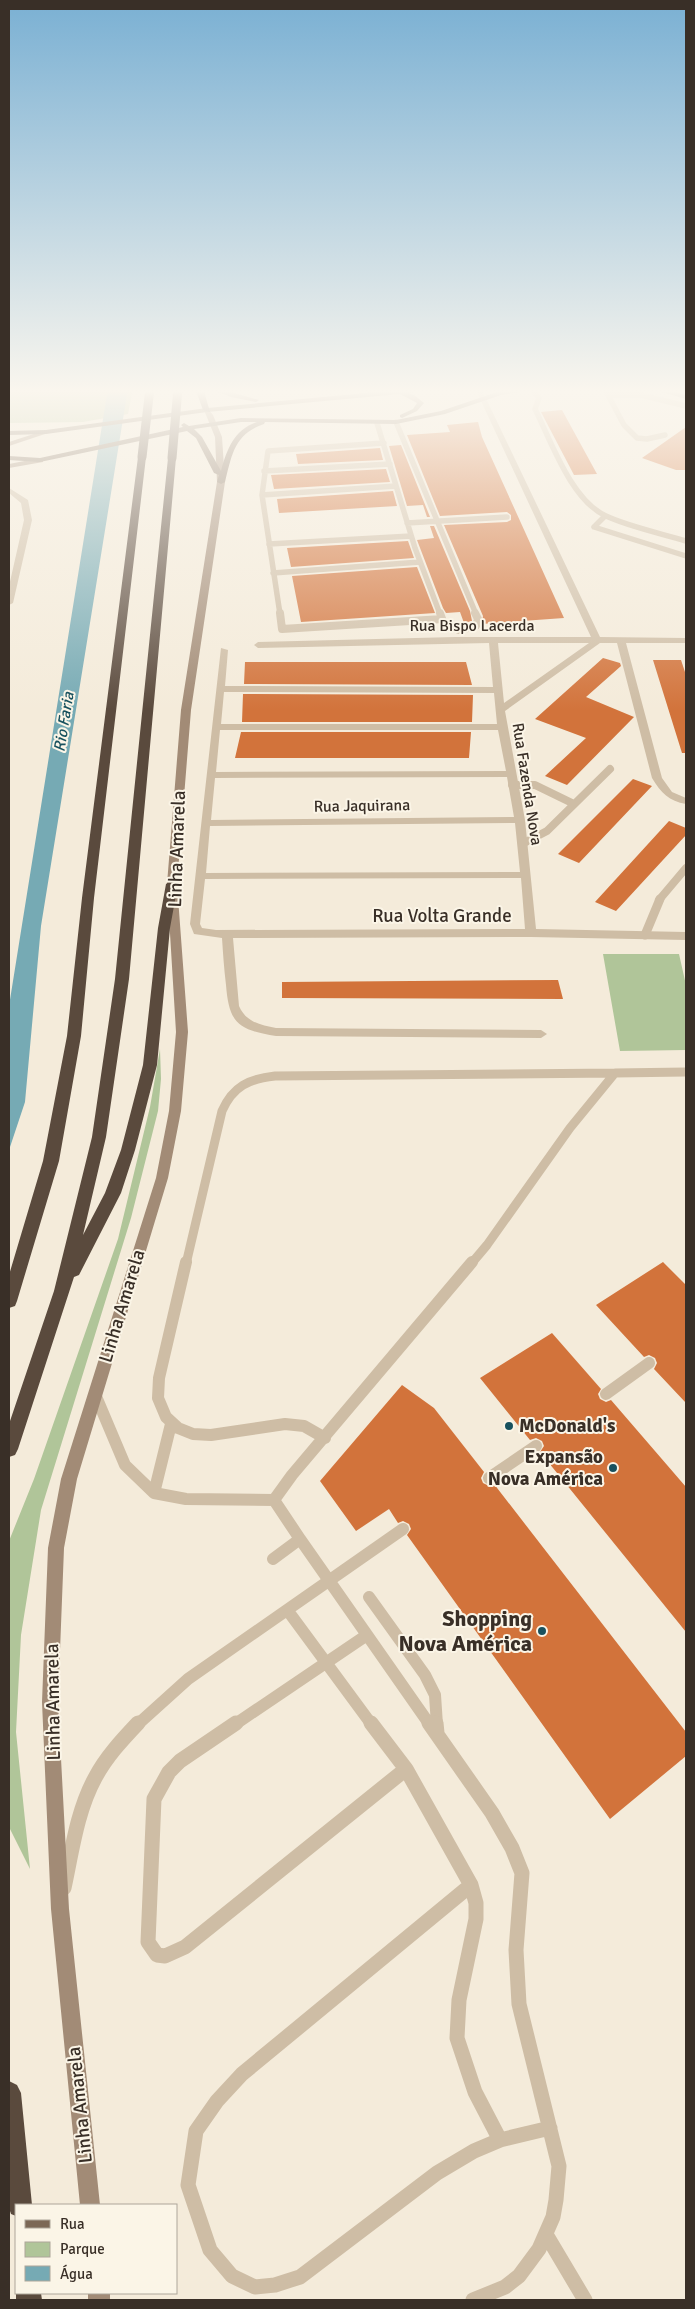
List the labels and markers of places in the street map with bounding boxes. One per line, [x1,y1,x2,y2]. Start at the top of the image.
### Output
place label: McDonald's [519,1414,615,1438]
marker: McDonald's [503,1420,515,1432]
place label: Expansão Nova América [488,1445,603,1491]
marker: Expansão Nova América [607,1462,619,1474]
place label: Shopping Nova América [399,1605,532,1657]
marker: Shopping Nova América [536,1625,548,1637]

